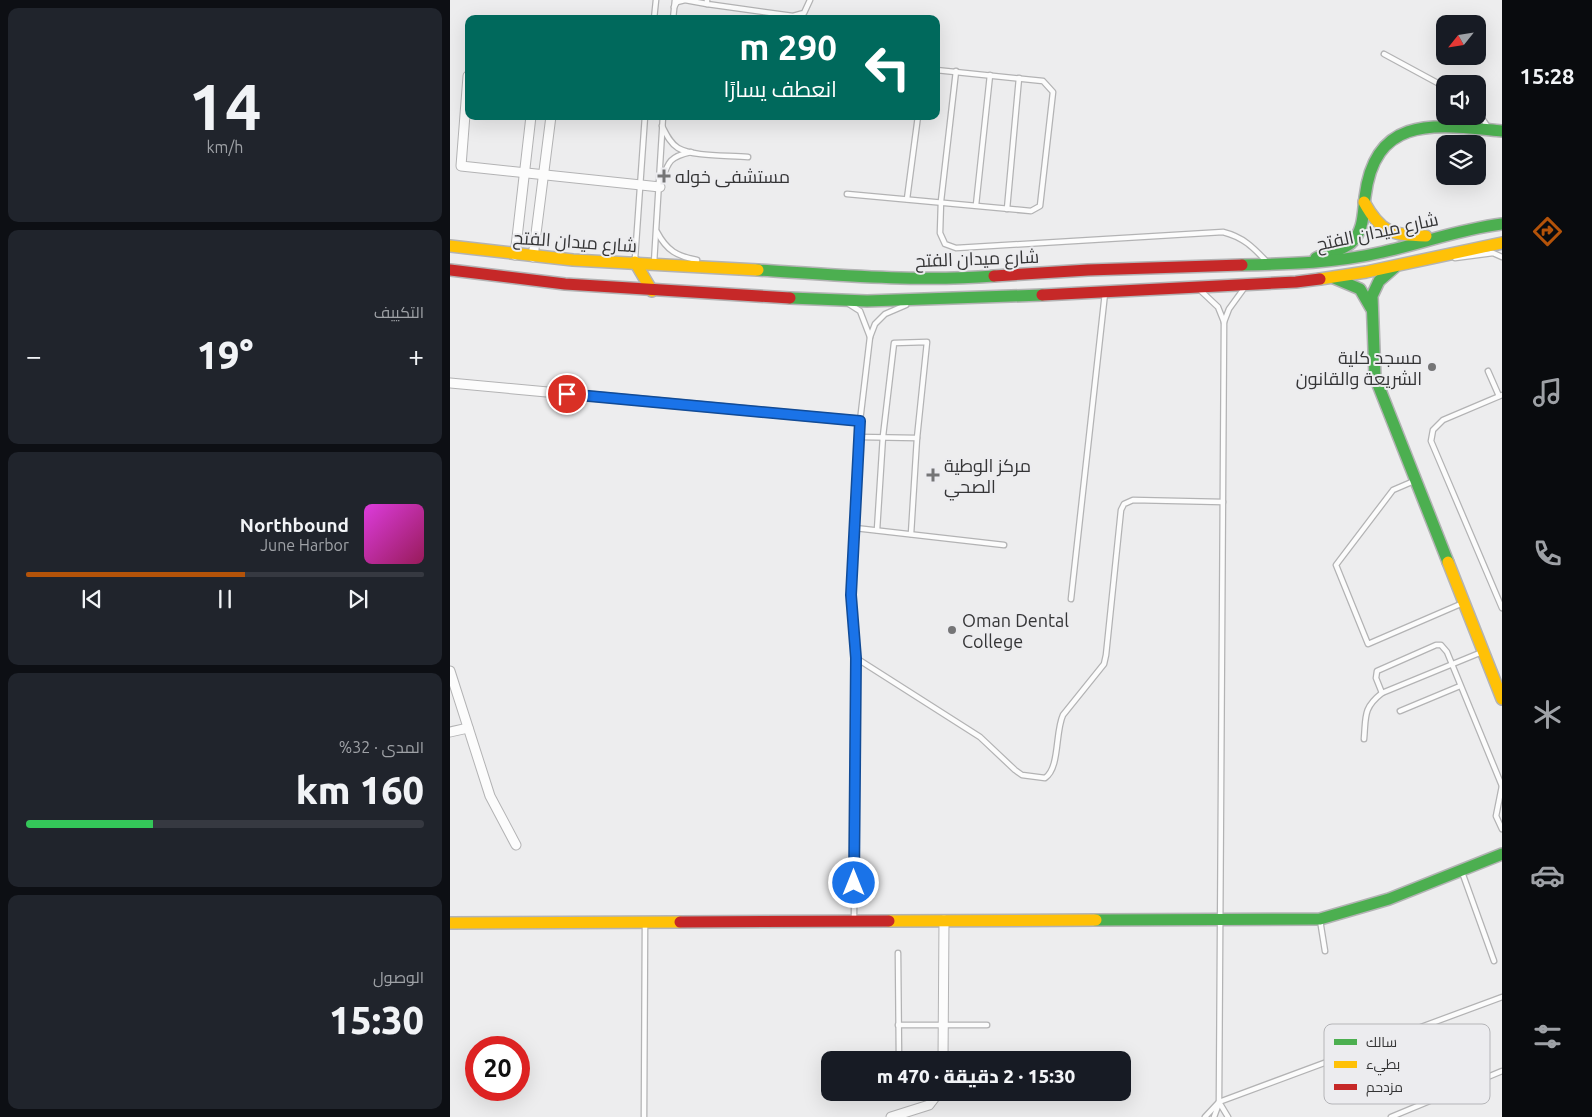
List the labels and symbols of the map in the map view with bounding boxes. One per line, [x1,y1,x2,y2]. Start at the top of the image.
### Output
north arrow [1436,15,1486,65]
place label: مستشفى خوله [675,166,790,188]
marker: مستشفى خوله [657,169,671,183]
street label: شارع ميدان الفتح [1314,208,1441,257]
street label: شارع ميدان الفتح [512,227,638,258]
street label: شارع ميدان الفتح [915,246,1040,273]
place label: مسجد كلية الشريعة والقانون [1296,347,1422,390]
marker: مسجد كلية الشريعة والقانون [1426,361,1438,373]
pin [546,373,588,415]
place label: مركز الوطية الصحي [944,455,1031,501]
marker: مركز الوطية الصحي [926,468,940,482]
place label: Oman Dental College [962,610,1069,651]
marker: Oman Dental College [946,624,958,636]
position arrow [827,856,879,908]
legend [1324,1024,1490,1104]
text: سالك [1366,1034,1397,1050]
speed limit sign: 20 [465,1036,530,1101]
text: بطيء [1366,1056,1400,1076]
text: مزدحم [1366,1079,1403,1097]

